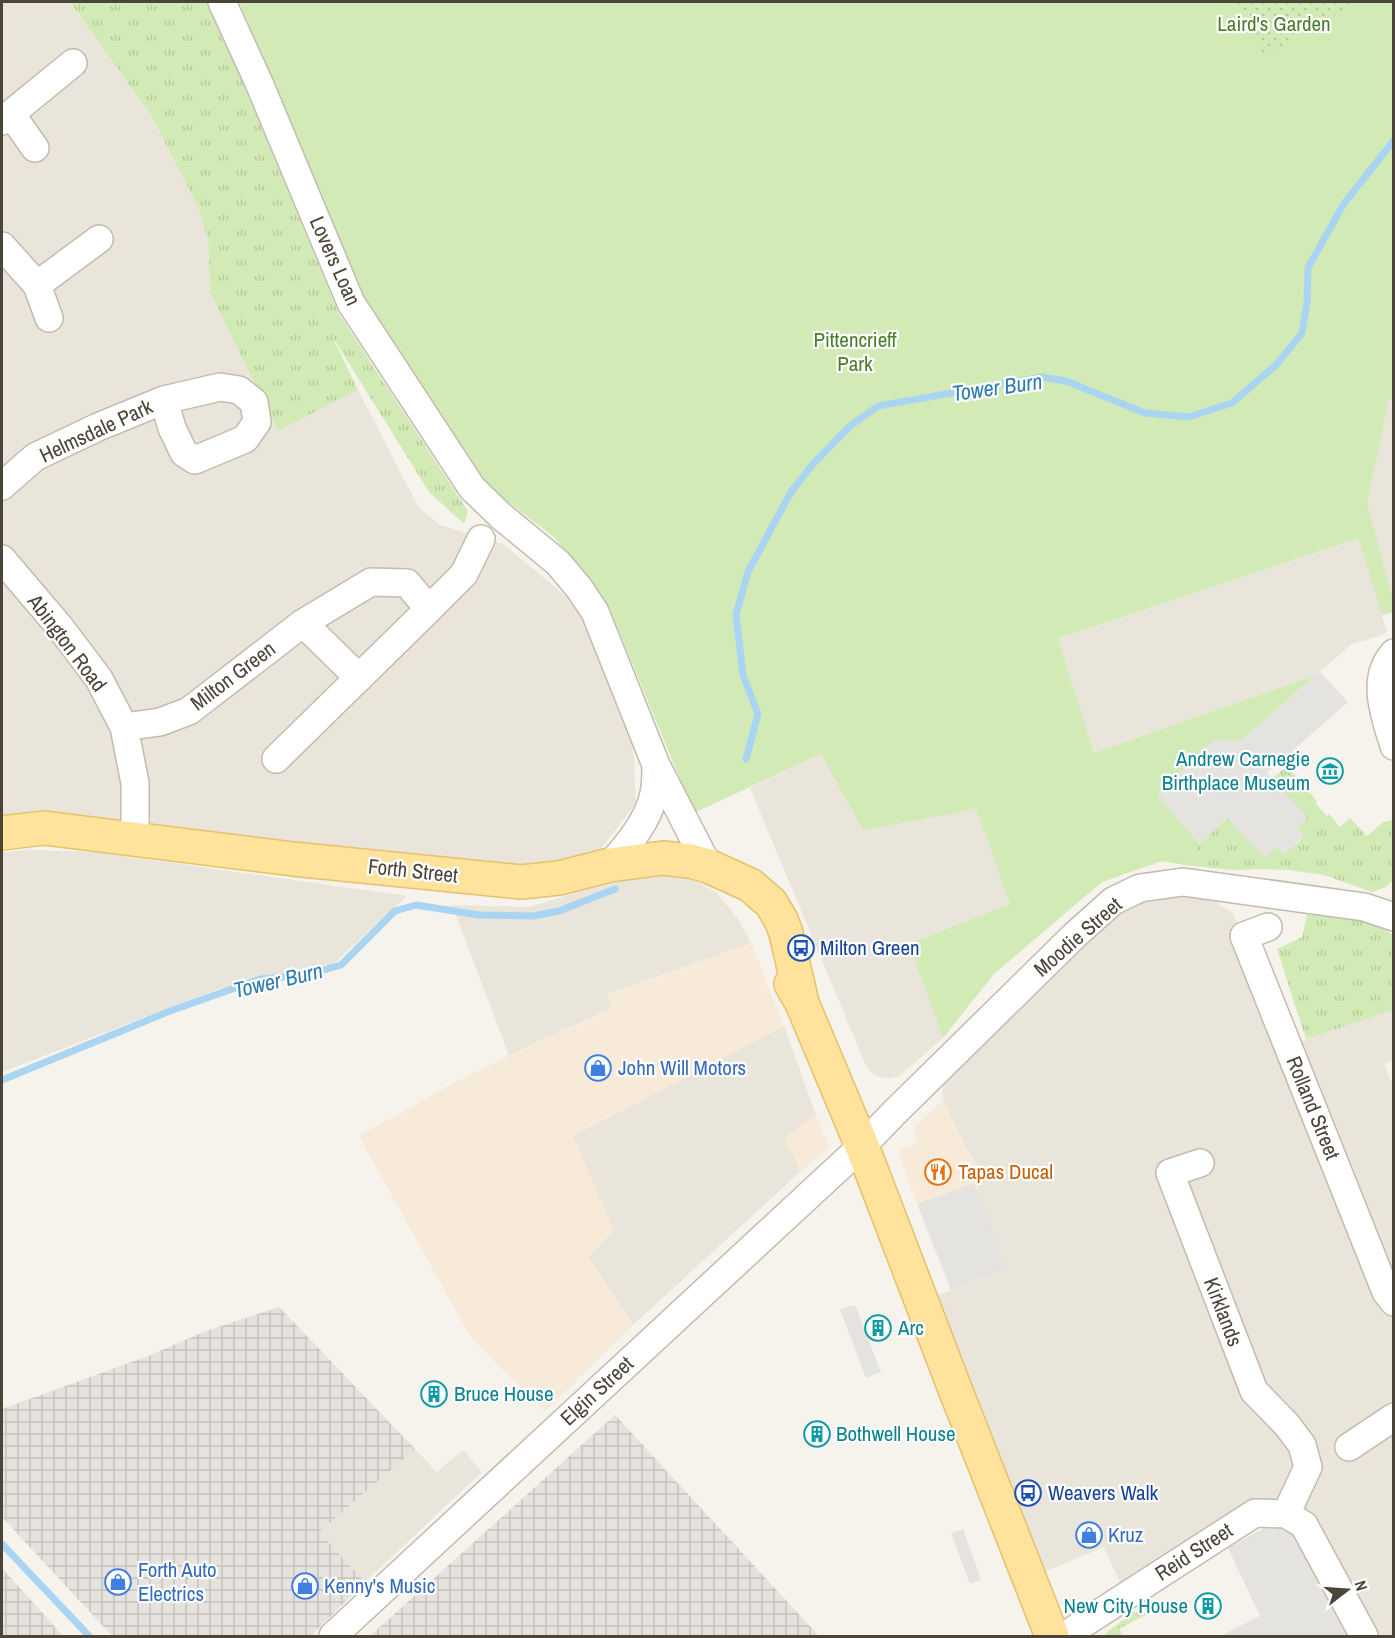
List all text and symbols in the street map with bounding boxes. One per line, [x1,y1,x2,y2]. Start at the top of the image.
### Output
park label: Laird's Garden [1217,9,1331,38]
street label: Lovers Loan [303,212,368,310]
park label: Pittencrieff Park [814,325,897,378]
water label: Tower Burn [950,366,1044,408]
street label: Helmsdale Park [35,392,157,469]
street label: Abington Road [21,587,114,697]
street label: Milton Green [184,634,281,717]
place label: Andrew Carnegie Birthplace Museum [1162,744,1310,797]
museum icon: Andrew Carnegie Birthplace Museum [1315,756,1345,786]
street label: Forth Street [367,851,460,890]
street label: Moodie Street [1027,890,1128,983]
bus stop icon: Milton Green [786,933,816,963]
place label: Milton Green [820,933,920,962]
water label: Tower Burn [230,955,326,1005]
street label: Rolland Street [1280,1052,1347,1164]
shop icon: John Will Motors [583,1053,613,1083]
place label: John Will Motors [618,1053,746,1082]
restaurant icon: Tapas Ducal [923,1157,953,1187]
place label: Tapas Ducal [958,1157,1053,1186]
street label: Kirklands [1197,1273,1250,1351]
building icon: Arc [863,1313,893,1343]
place label: Arc [897,1313,924,1342]
street label: Elgin Street [554,1349,640,1432]
building icon: Bruce House [419,1379,449,1409]
place label: Bruce House [454,1379,554,1408]
building icon: Bothwell House [802,1419,832,1449]
place label: Bothwell House [836,1419,956,1448]
bus stop icon: Weavers Walk [1013,1478,1043,1508]
place label: Weavers Walk [1048,1478,1158,1507]
street label: Reid Street [1149,1516,1238,1587]
shop icon: Kruz [1074,1520,1104,1550]
place label: Kruz [1108,1520,1144,1549]
place label: Forth Auto Electrics [138,1555,217,1608]
north arrow [1317,1560,1377,1620]
shop icon: Forth Auto Electrics [103,1567,133,1597]
shop icon: Kenny's Music [290,1571,320,1601]
place label: Kenny's Music [324,1571,435,1600]
text: N [1349,1578,1373,1593]
place label: New City House [1064,1591,1188,1620]
building icon: New City House [1193,1591,1223,1621]

